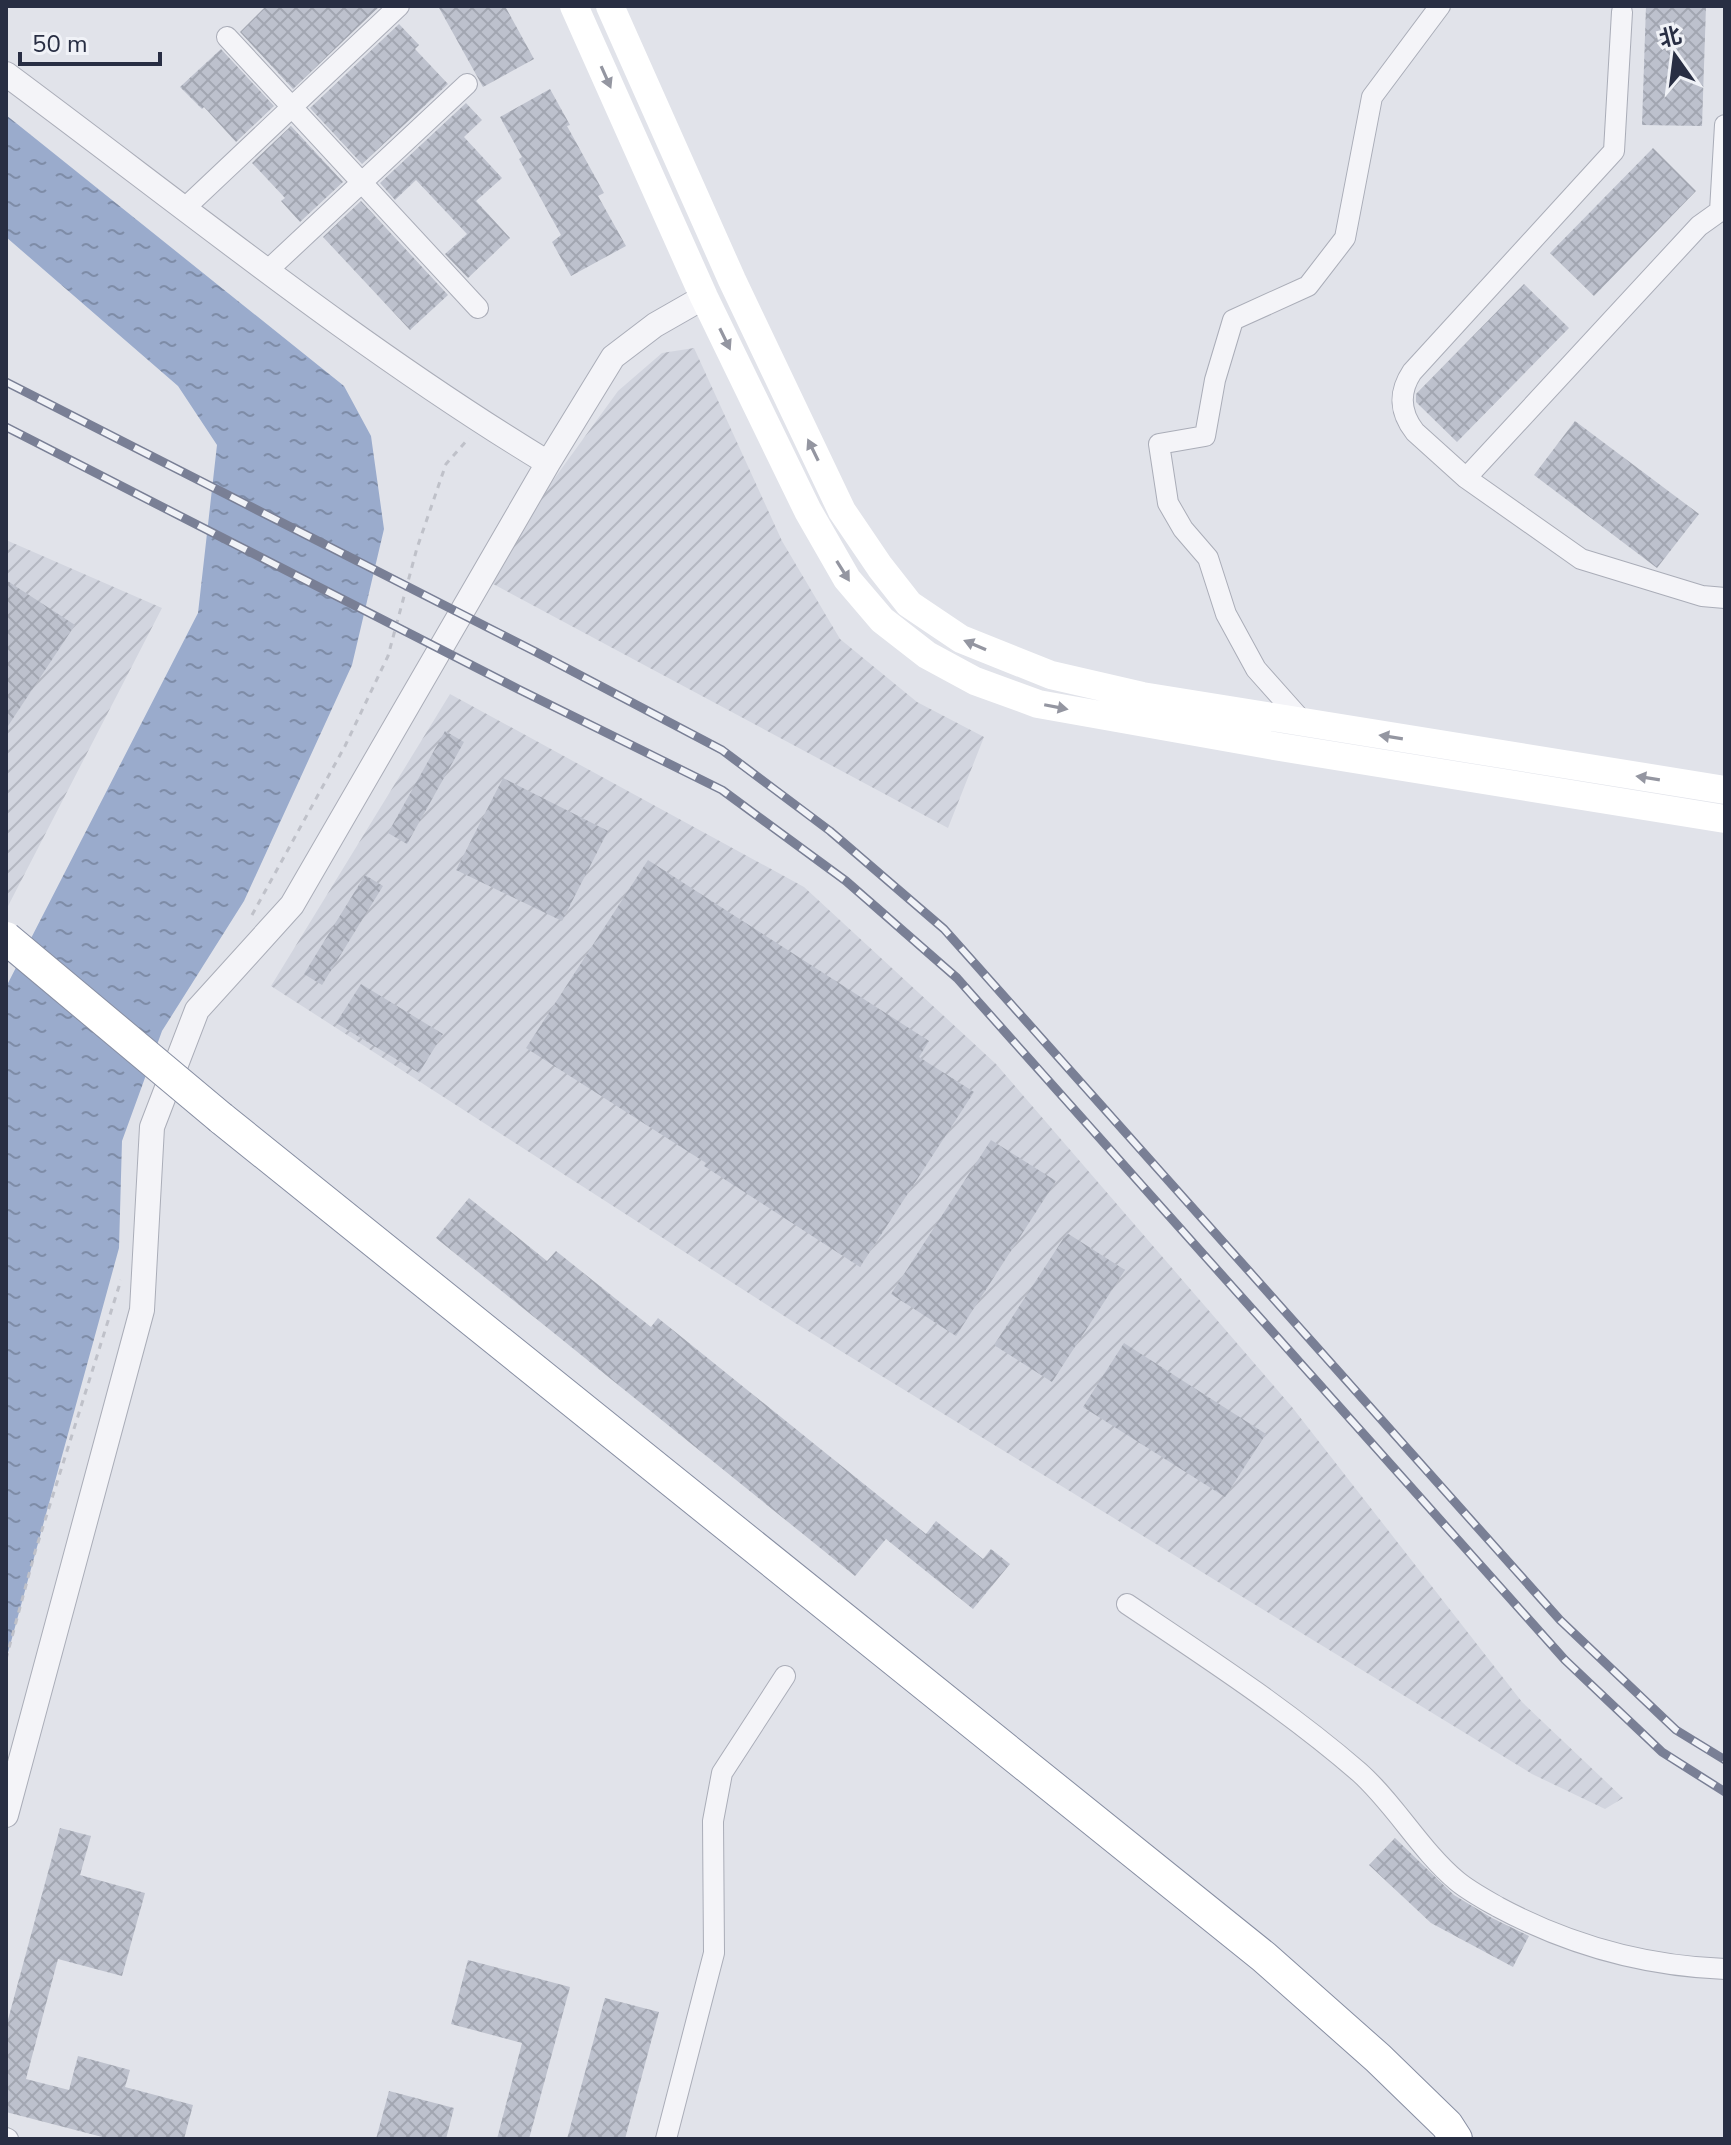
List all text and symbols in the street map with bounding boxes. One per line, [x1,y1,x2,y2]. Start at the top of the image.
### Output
scale bar [20,16,160,66]
north arrow [1635,16,1715,96]
text: 北 [1656,20,1685,55]
text: 50 m [32,28,88,60]
one-way arrow [599,65,613,89]
one-way arrow [718,328,732,351]
one-way arrow [806,438,820,461]
one-way arrow [836,560,850,582]
one-way arrow [963,638,987,651]
one-way arrow [1044,702,1069,714]
one-way arrow [1378,730,1403,743]
one-way arrow [1635,771,1660,784]

